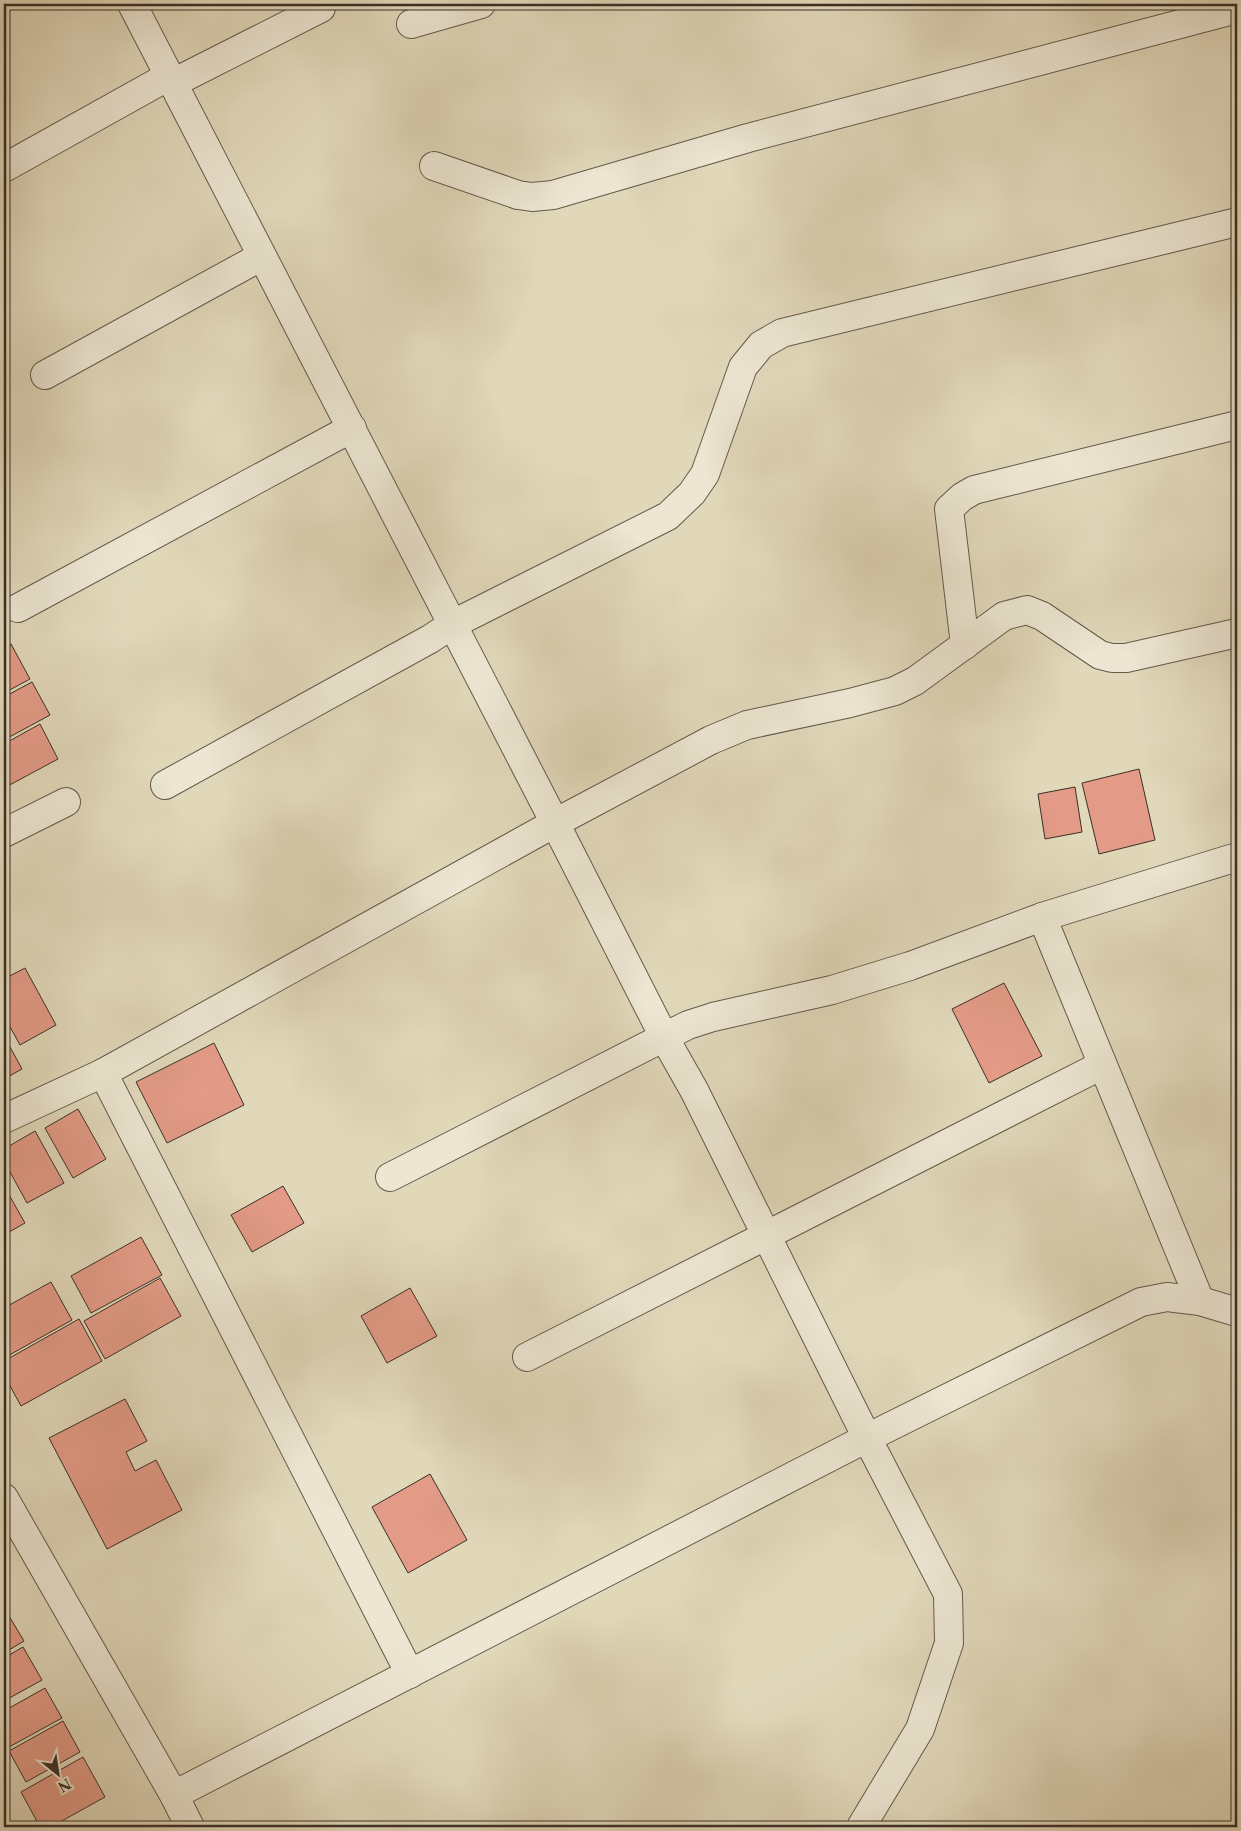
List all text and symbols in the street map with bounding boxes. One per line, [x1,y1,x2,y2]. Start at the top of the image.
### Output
north arrow [32,1748,82,1798]
text: N [55,1774,74,1796]

